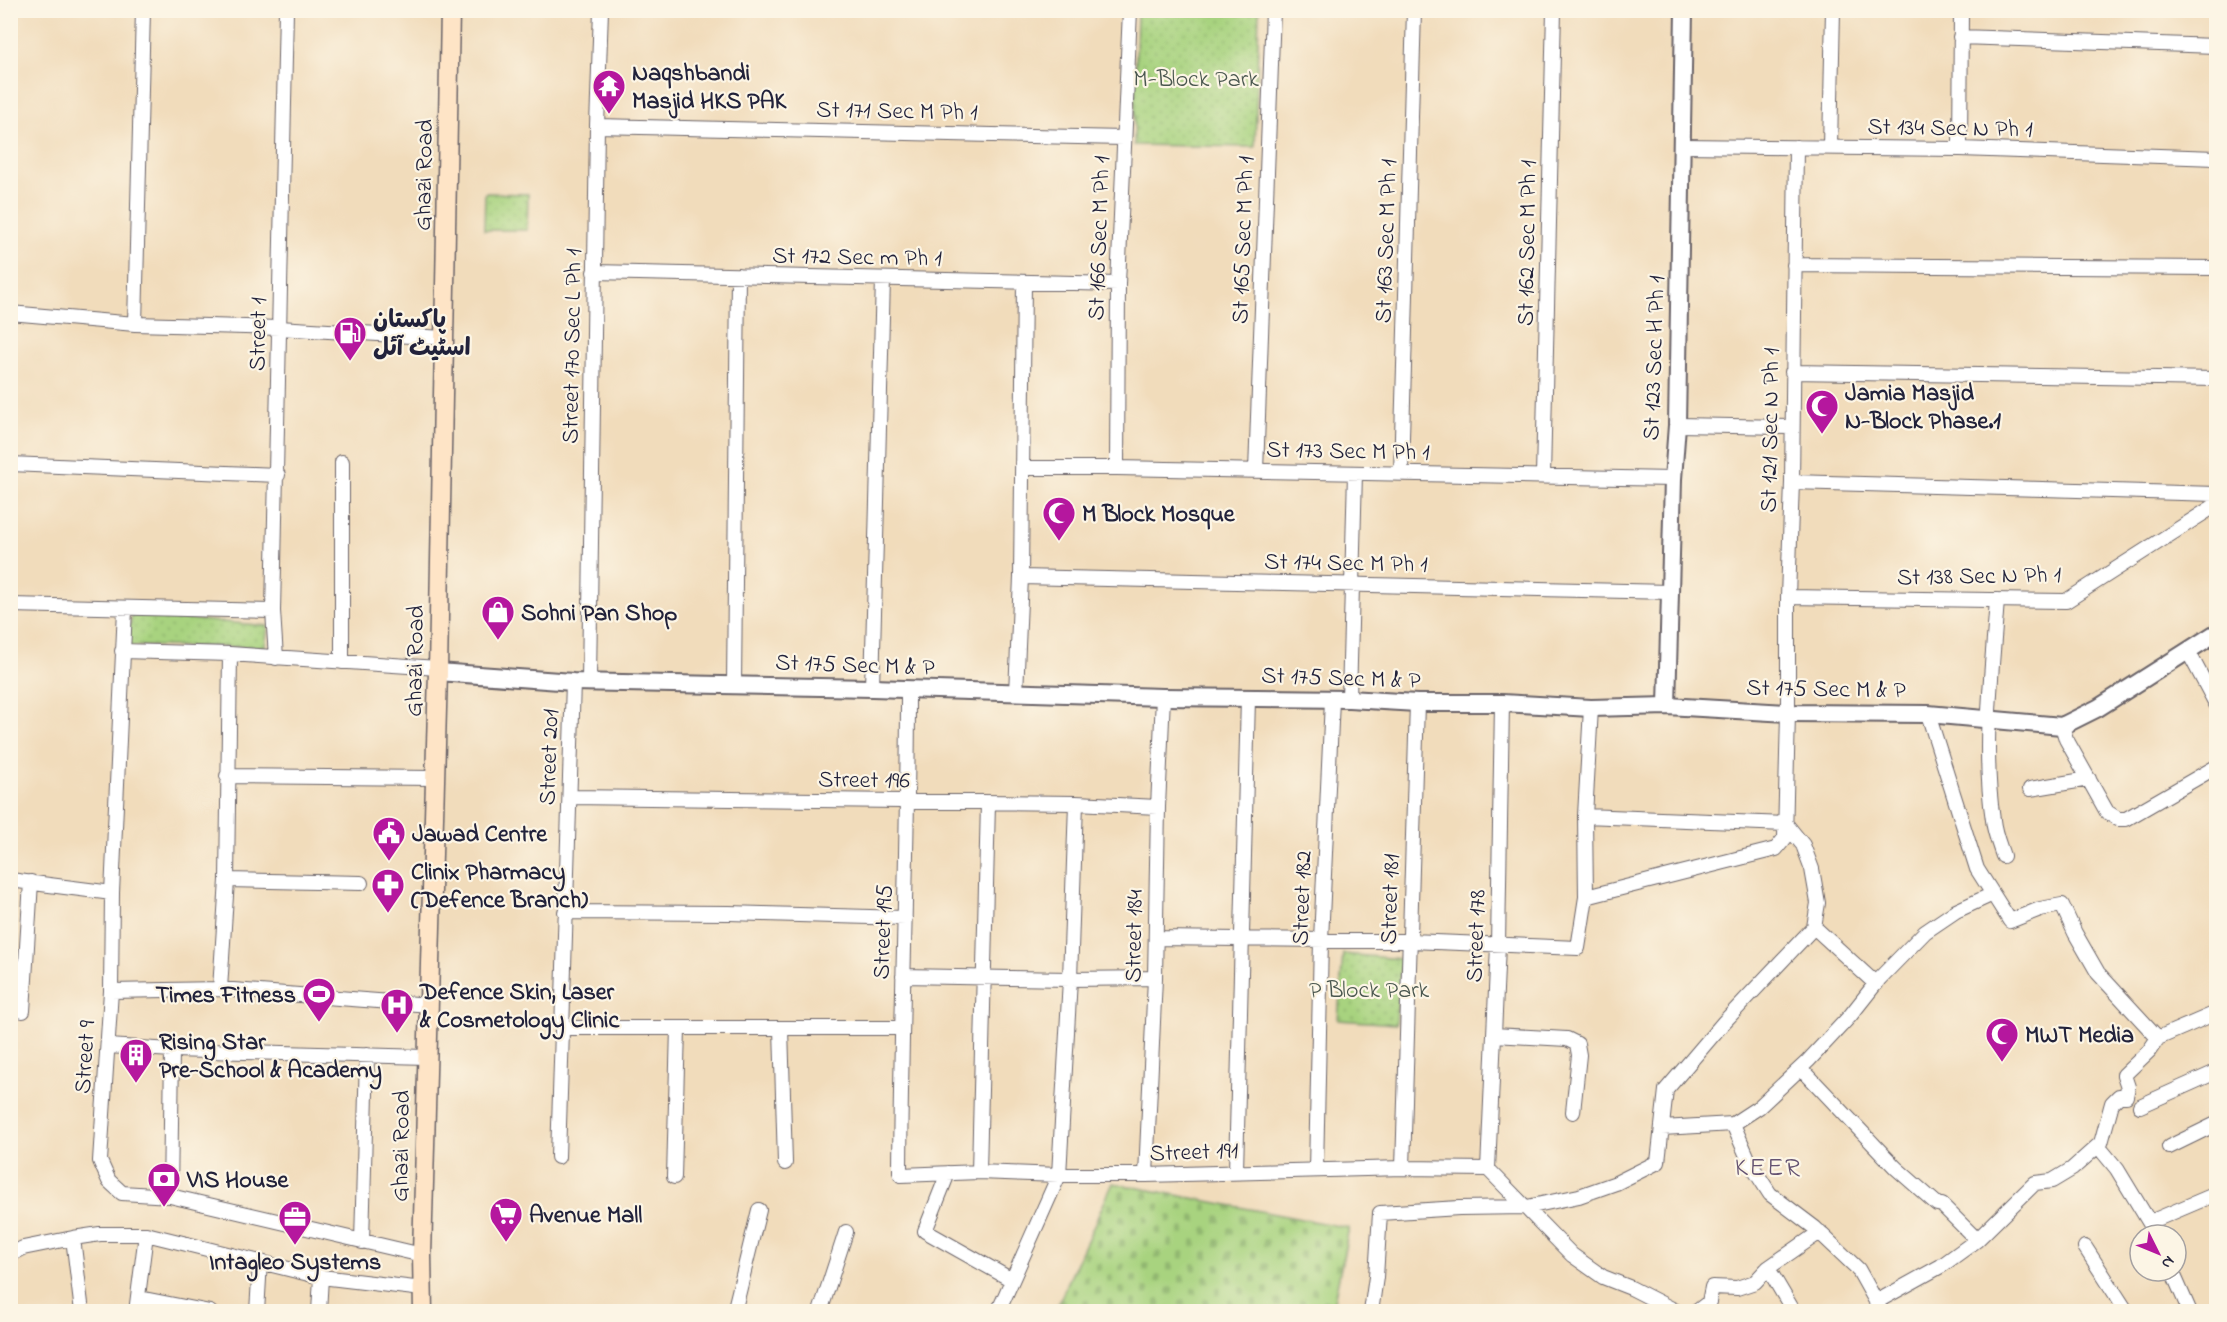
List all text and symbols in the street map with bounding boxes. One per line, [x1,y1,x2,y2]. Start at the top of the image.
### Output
place label: Naqshbandi Masjid HKS PAK [632,57,788,120]
park label: M-Block Park [1133,63,1259,98]
temple icon: Naqshbandi Masjid HKS PAK [591,68,627,115]
street label: St 171 Sec M Ph 1 [816,94,978,131]
street label: St 134 Sec N Ph 1 [1867,111,2033,148]
street label: Ghazi Road [407,118,444,231]
street label: St 166 Sec M Ph 1 [1080,155,1121,321]
street label: St 165 Sec M Ph 1 [1224,155,1265,325]
street label: St 163 Sec M Ph 1 [1367,158,1408,324]
street label: St 162 Sec M Ph 1 [1510,159,1547,327]
street label: St 172 Sec m Ph 1 [772,240,943,277]
street label: Street 170 Sec L Ph 1 [554,248,593,444]
street label: St 123 Sec H Ph 1 [1635,275,1676,441]
street label: Street 1 [241,296,278,371]
place label: پاکستان اسٹیٹ آئل [373,304,471,367]
fuel station icon: پاکستان اسٹیٹ آئل [332,315,368,362]
street label: St 121 Sec N Ph 1 [1753,347,1790,513]
place label: Jamia Masjid N-Block Phase.1 [1845,377,2001,440]
mosque icon: Jamia Masjid N-Block Phase.1 [1804,388,1840,435]
street label: St 173 Sec M Ph 1 [1266,434,1431,471]
mosque icon: M Block Mosque [1041,495,1077,542]
place label: M Block Mosque [1082,498,1236,533]
street label: St 174 Sec M Ph 1 [1264,546,1428,583]
street label: St 138 Sec N Ph 1 [1896,559,2062,596]
shop icon: Sohni Pan Shop [480,594,516,641]
place label: Sohni Pan Shop [521,597,677,632]
street label: Ghazi Road [398,604,435,717]
street label: St 175 Sec M & P [775,646,936,687]
street label: St 175 Sec M & P [1261,659,1422,700]
street label: St 175 Sec M & P [1746,672,1907,709]
street label: Street 201 [531,708,570,806]
street label: Street 196 [818,763,911,800]
public building icon: Jawad Centre [371,815,407,862]
place label: Jawad Centre [412,818,548,853]
street label: Street 182 [1284,850,1323,946]
street label: Street 181 [1372,853,1411,945]
place label: Clinix Pharmacy (Defence Branch) [411,856,588,919]
pharmacy icon: Clinix Pharmacy (Defence Branch) [370,867,406,914]
street label: Street 195 [865,884,904,980]
street label: Street 184 [1117,889,1154,983]
street label: Street 178 [1458,889,1497,983]
park label: P Block Park [1309,974,1430,1009]
sports icon: Times Fitness [301,976,337,1023]
place label: Defence Skin, Laser & Cosmetology Clinic [419,976,620,1040]
place label: Times Fitness [155,979,296,1014]
hospital icon: Defence Skin, Laser & Cosmetology Clinic [379,987,415,1034]
mosque icon: MWT Media [1984,1016,2020,1063]
street label: Street 9 [66,1018,107,1095]
place label: MWT Media [2025,1019,2134,1054]
place label: Rising Star Pre-School & Academy [159,1026,382,1090]
building icon: Rising Star Pre-School & Academy [118,1037,154,1084]
street label: Ghazi Road [384,1089,421,1202]
street label: Street 191 [1149,1134,1240,1173]
district label: KEER [1735,1149,1801,1188]
bank icon: VIS House [146,1161,182,1208]
place label: VIS House [186,1164,290,1199]
supermarket icon: Avenue Mall [488,1196,524,1243]
office icon: Intagleo Systems [277,1199,313,1246]
place label: Avenue Mall [529,1199,642,1234]
north arrow [2128,1223,2188,1283]
place label: Intagleo Systems [209,1246,381,1282]
text: N [2155,1250,2180,1274]

